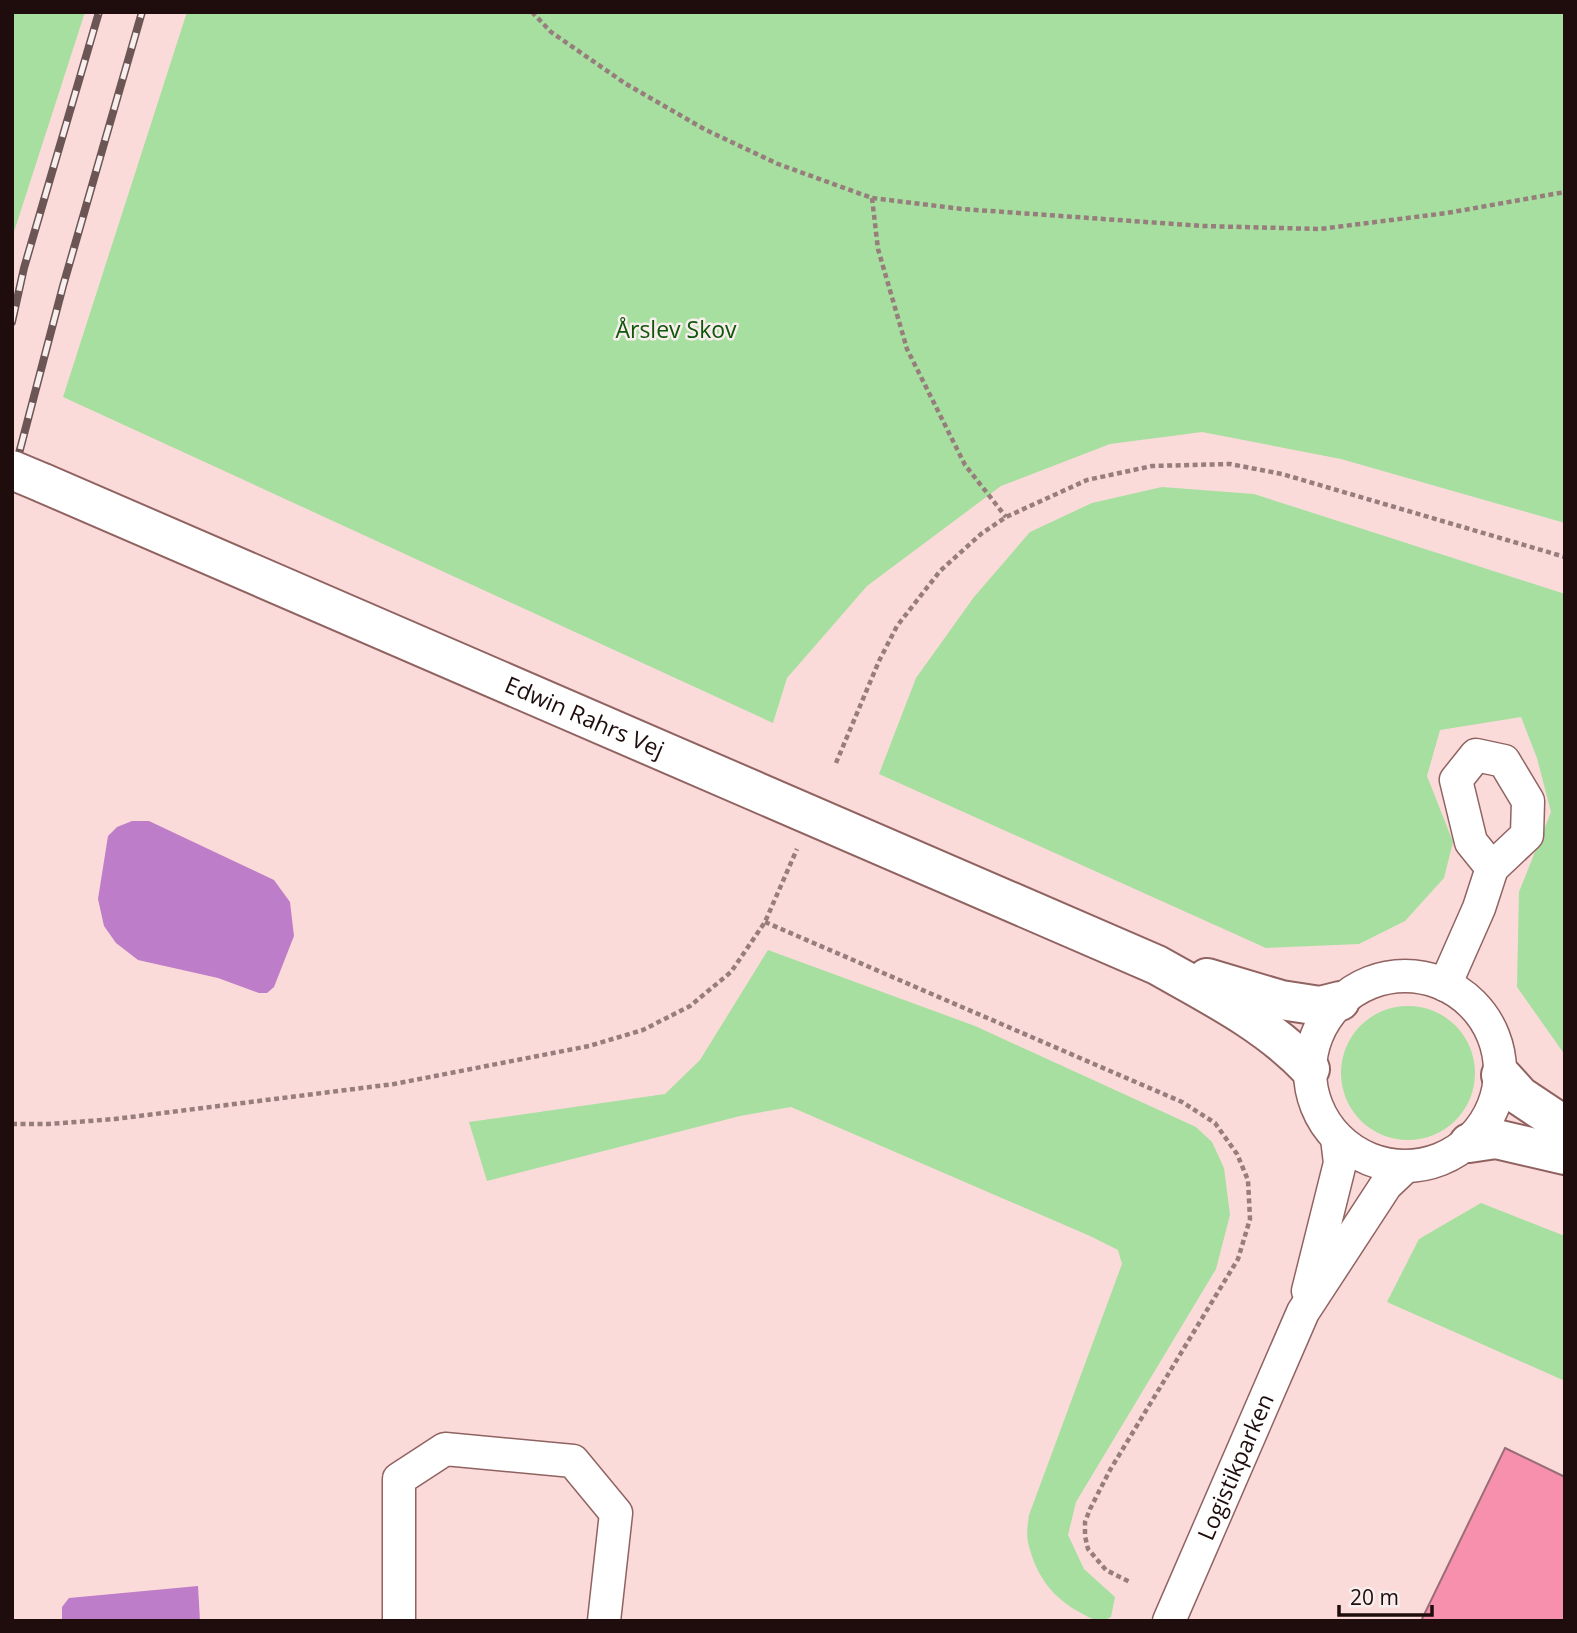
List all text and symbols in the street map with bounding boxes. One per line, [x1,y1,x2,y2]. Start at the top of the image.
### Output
park label: Årslev Skov [615,313,737,345]
street label: Edwin Rahrs Vej [500,668,669,765]
street label: Logistikparken [1189,1388,1281,1545]
scale bar [1339,1574,1432,1618]
text: 20 m [1350,1583,1399,1611]

